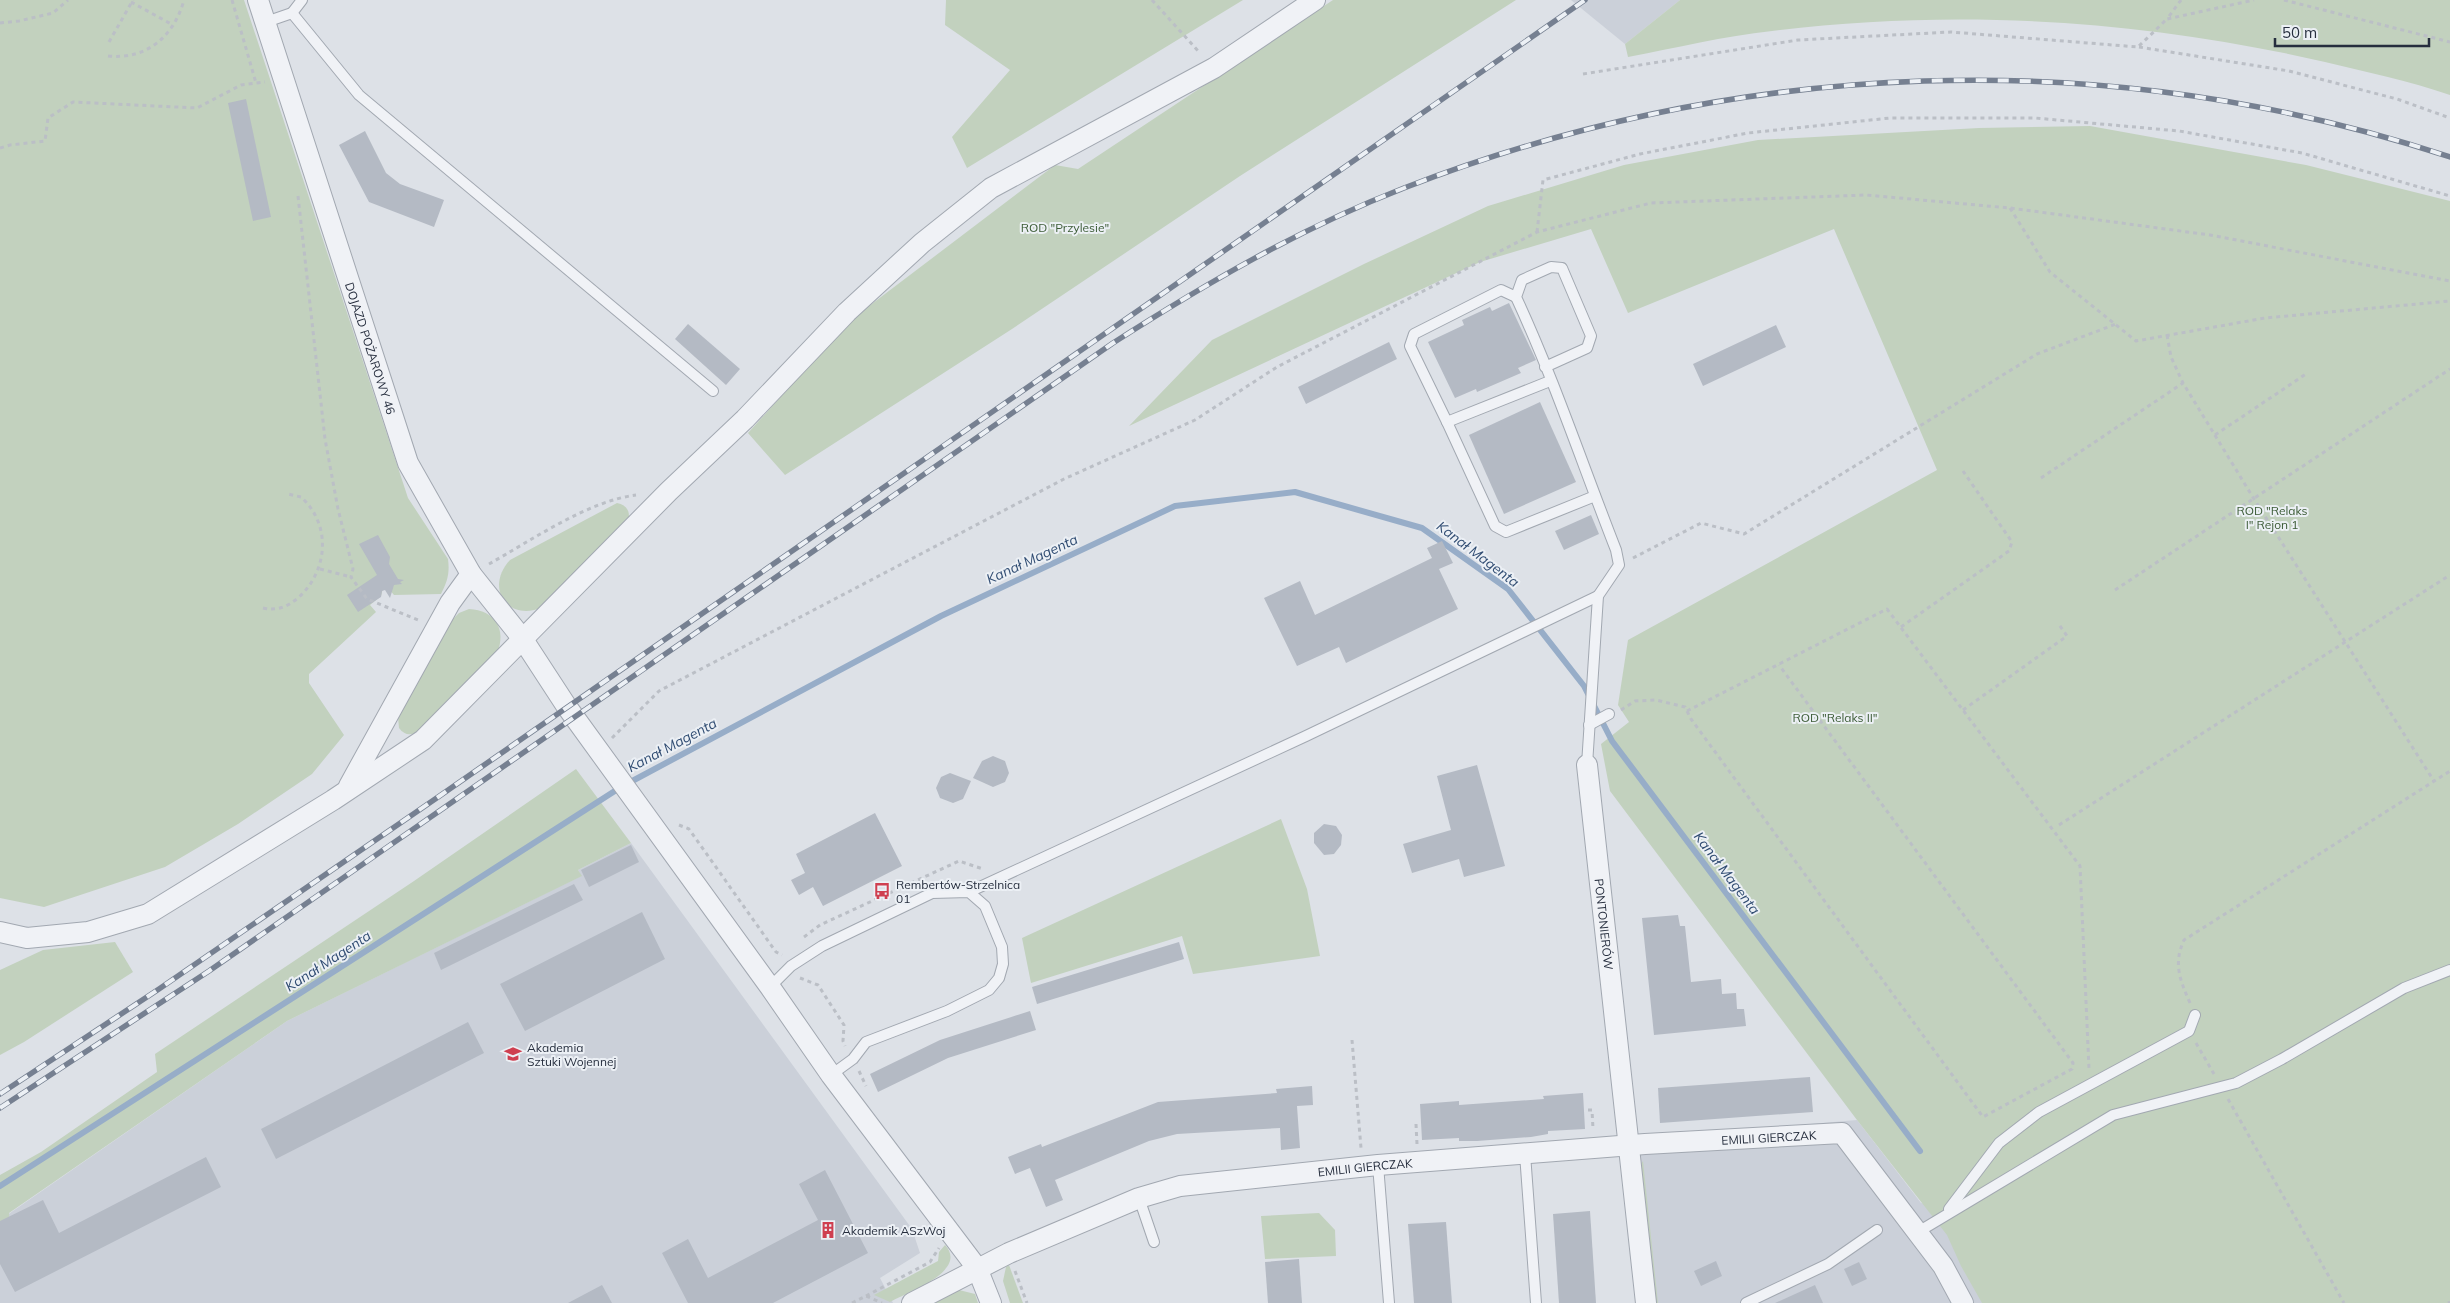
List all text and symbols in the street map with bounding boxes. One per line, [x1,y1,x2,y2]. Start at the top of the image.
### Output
scale bar [2275,15,2429,47]
text: 50 m [2282,23,2317,42]
park label: ROD "Przylesie" [1021,220,1109,235]
street label: DOJAZD POŻAROWY 46 [342,280,399,416]
park label: ROD "Relaks I" Rejon 1 [2236,503,2308,532]
water label: Kanał Magenta [1433,517,1523,591]
water label: Kanał Magenta [983,530,1081,588]
park label: ROD "Relaks II" [1792,710,1878,725]
water label: Kanał Magenta [624,714,720,776]
water label: Kanał Magenta [1690,828,1764,918]
place label: Rembertów-Strzelnica 01 [896,877,1020,906]
street label: PONTONIERÓW [1592,878,1617,970]
bus stop icon: Rembertów-Strzelnica 01 [872,881,892,901]
water label: Kanał Magenta [282,927,374,995]
place label: Akademia Sztuki Wojennej [527,1040,616,1069]
school or university icon: Akademia Sztuki Wojennej [503,1044,523,1064]
street label: EMILII GIERCZAK [1721,1127,1817,1147]
street label: EMILII GIERCZAK [1317,1155,1413,1179]
building icon: Akademik ASzWoj [818,1220,838,1240]
place label: Akademik ASzWoj [842,1223,946,1238]

